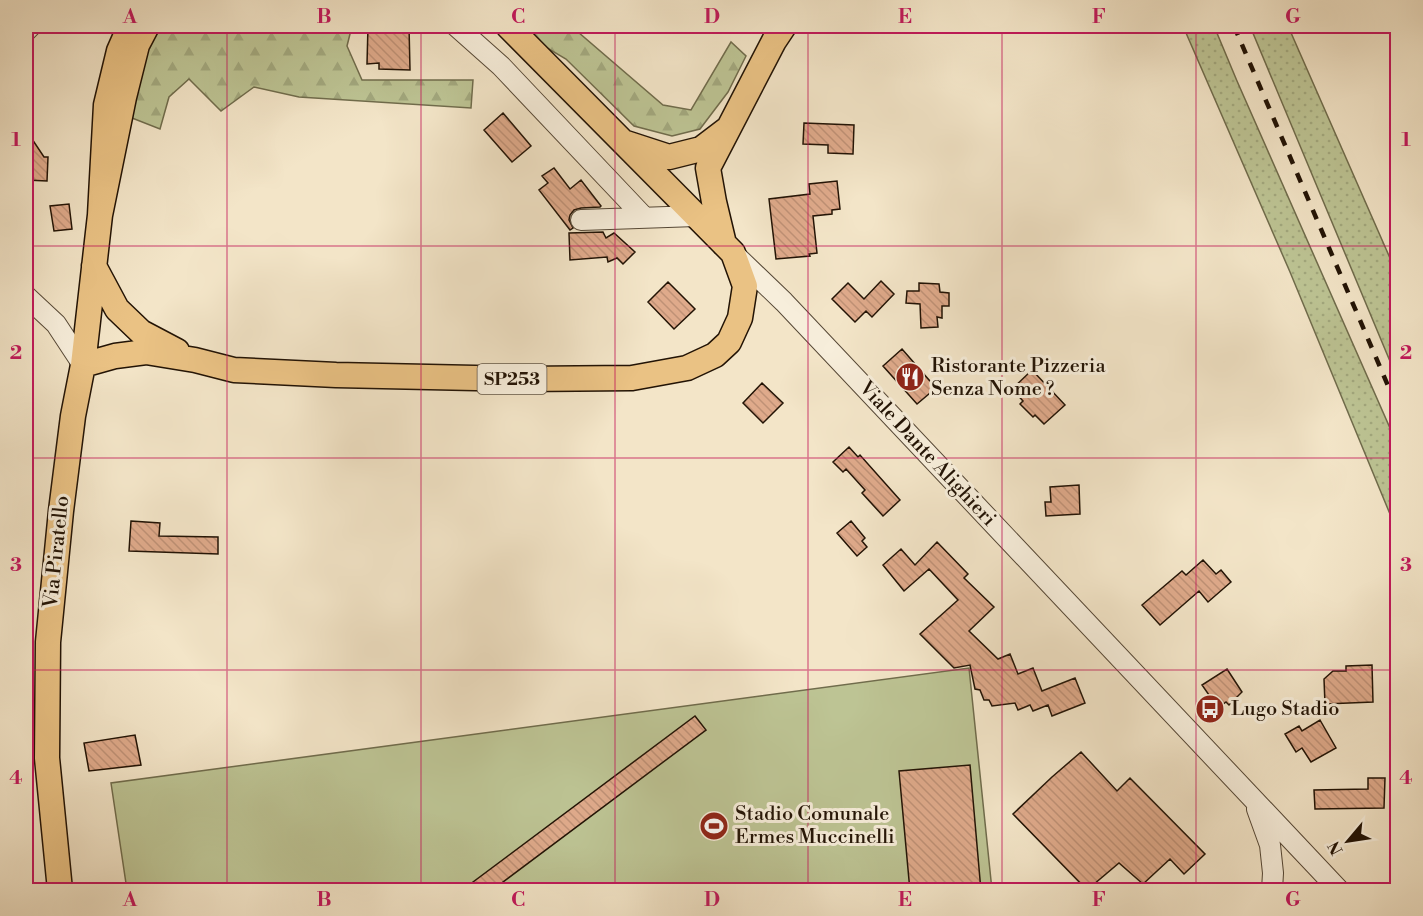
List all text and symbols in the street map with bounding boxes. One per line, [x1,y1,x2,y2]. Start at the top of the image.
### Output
text: A [122,5,138,30]
text: B [316,5,332,30]
text: C [511,5,525,30]
text: D [704,5,720,30]
text: E [898,5,912,30]
text: F [1092,5,1106,30]
text: G [1285,5,1301,30]
text: 1 [11,128,21,153]
text: 1 [1401,128,1411,153]
text: 2 [10,341,22,366]
text: 2 [1400,341,1412,366]
place label: Ristorante Pizzeria Senza Nome ? [931,354,1106,402]
restaurant icon: Ristorante Pizzeria Senza Nome ? [894,361,926,393]
road number: SP253 [478,364,546,394]
street label: Viale Dante Alighieri [853,375,1001,532]
street label: Via Piratello [39,494,75,611]
text: 3 [10,553,22,578]
text: 3 [1400,553,1412,578]
bus stop icon: Lugo Stadio [1194,693,1226,725]
place label: Lugo Stadio [1231,697,1340,722]
text: 4 [9,766,23,791]
text: 4 [1399,766,1413,791]
place label: Stadio Comunale Ermes Muccinelli [735,802,895,850]
sports icon: Stadio Comunale Ermes Muccinelli [698,810,730,842]
north arrow [1318,811,1378,871]
text: N [1324,837,1348,858]
text: A [122,888,138,913]
text: B [316,888,332,913]
text: C [511,888,525,913]
text: D [704,888,720,913]
text: E [898,888,912,913]
text: F [1092,888,1106,913]
text: G [1285,888,1301,913]

